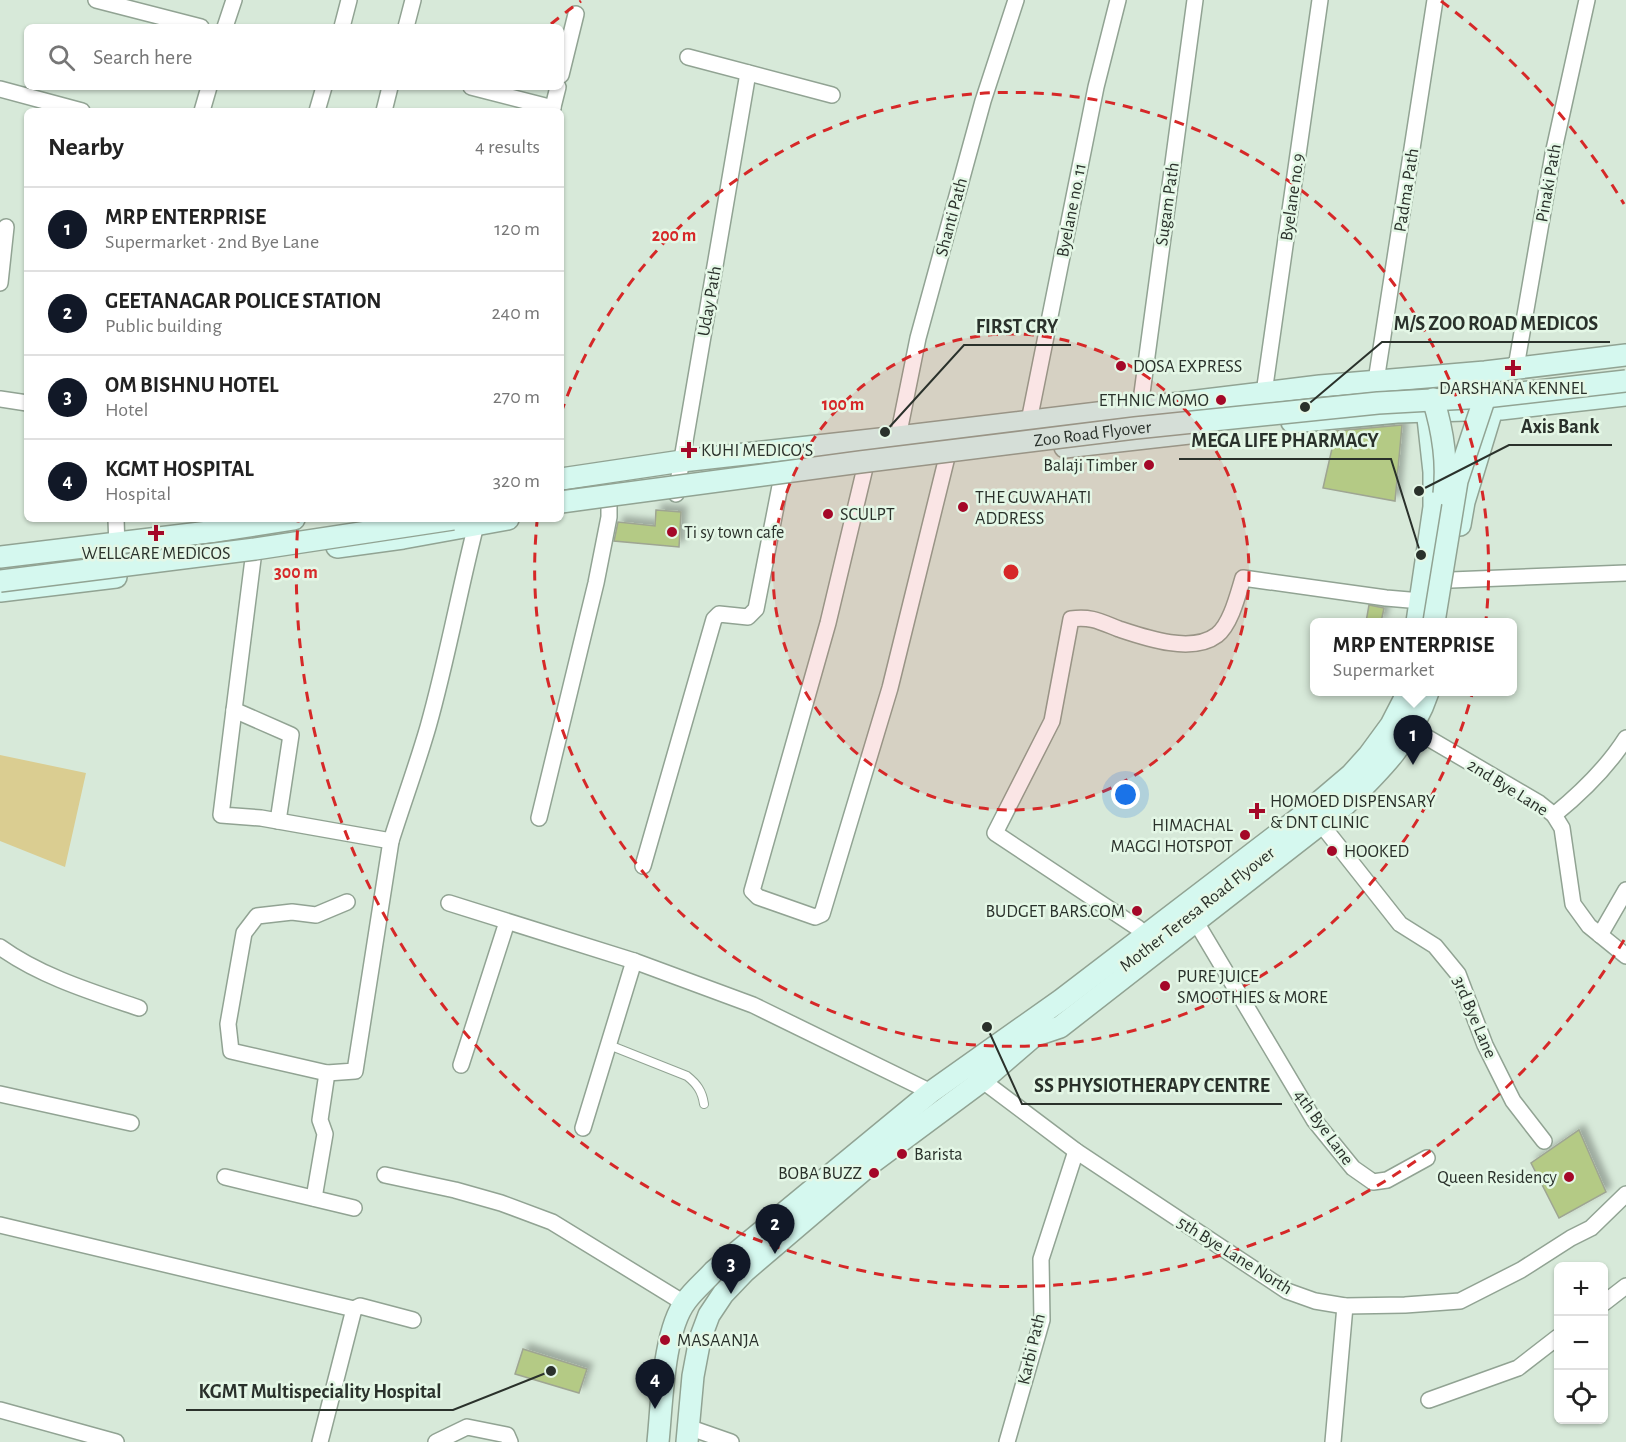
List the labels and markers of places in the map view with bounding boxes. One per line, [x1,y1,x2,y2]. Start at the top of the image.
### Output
callout: M/S ZOO ROAD MEDICOS [1382,304,1610,342]
callout: FIRST CRY [964,307,1071,345]
place label: DOSA EXPRESS [1133,358,1242,376]
marker: DOSA EXPRESS [1114,359,1128,373]
marker: DARSHANA KENNEL [1506,361,1520,375]
place label: DARSHANA KENNEL [1439,380,1587,398]
place label: ETHNIC MOMO [1099,392,1209,410]
marker: ETHNIC MOMO [1214,393,1228,407]
callout: Axis Bank [1509,407,1612,445]
callout: MEGA LIFE PHARMACY [1179,421,1391,459]
place label: KUHI MEDICO'S [701,442,813,460]
marker: KUHI MEDICO'S [682,443,696,457]
place label: Balaji Timber [1043,457,1137,475]
marker: Balaji Timber [1142,458,1156,472]
place label: THE GUWAHATI ADDRESS [975,489,1091,528]
marker: THE GUWAHATI ADDRESS [956,500,970,514]
place label: SCULPT [840,506,895,524]
marker: SCULPT [821,507,835,521]
place label: Ti sy town cafe [684,524,784,542]
marker: Ti sy town cafe [665,525,679,539]
marker: WELLCARE MEDICOS [149,526,163,540]
place label: WELLCARE MEDICOS [82,545,230,563]
centre of rings [1001,562,1021,582]
pin: 1 [1394,716,1432,765]
place label: HOMOED DISPENSARY & DNT CLINIC [1270,793,1436,832]
marker: HOMOED DISPENSARY & DNT CLINIC [1248,802,1266,820]
place label: HIMACHAL MAGGI HOTSPOT [1111,817,1234,856]
marker: HIMACHAL MAGGI HOTSPOT [1238,828,1252,842]
place label: HOOKED [1344,843,1409,861]
marker: HOOKED [1325,844,1339,858]
place label: BUDGET BARS.COM [985,903,1125,921]
marker: BUDGET BARS.COM [1130,904,1144,918]
place label: PURE JUICE SMOOTHIES & MORE [1177,968,1328,1007]
marker: PURE JUICE SMOOTHIES & MORE [1158,979,1172,993]
callout: SS PHYSIOTHERAPY CENTRE [1022,1066,1282,1104]
place label: Barista [914,1146,963,1164]
marker: Barista [895,1147,909,1161]
place label: BOBA BUZZ [778,1165,862,1183]
marker: BOBA BUZZ [867,1166,881,1180]
place label: Queen Residency [1437,1169,1557,1187]
marker: Queen Residency [1562,1170,1576,1184]
pin: 2 [756,1204,794,1254]
pin: 3 [712,1244,750,1294]
place label: MASAANJA [677,1332,760,1350]
marker: MASAANJA [658,1333,672,1347]
pin: 4 [636,1360,674,1409]
callout: KGMT Multispeciality Hospital [186,1372,453,1410]

